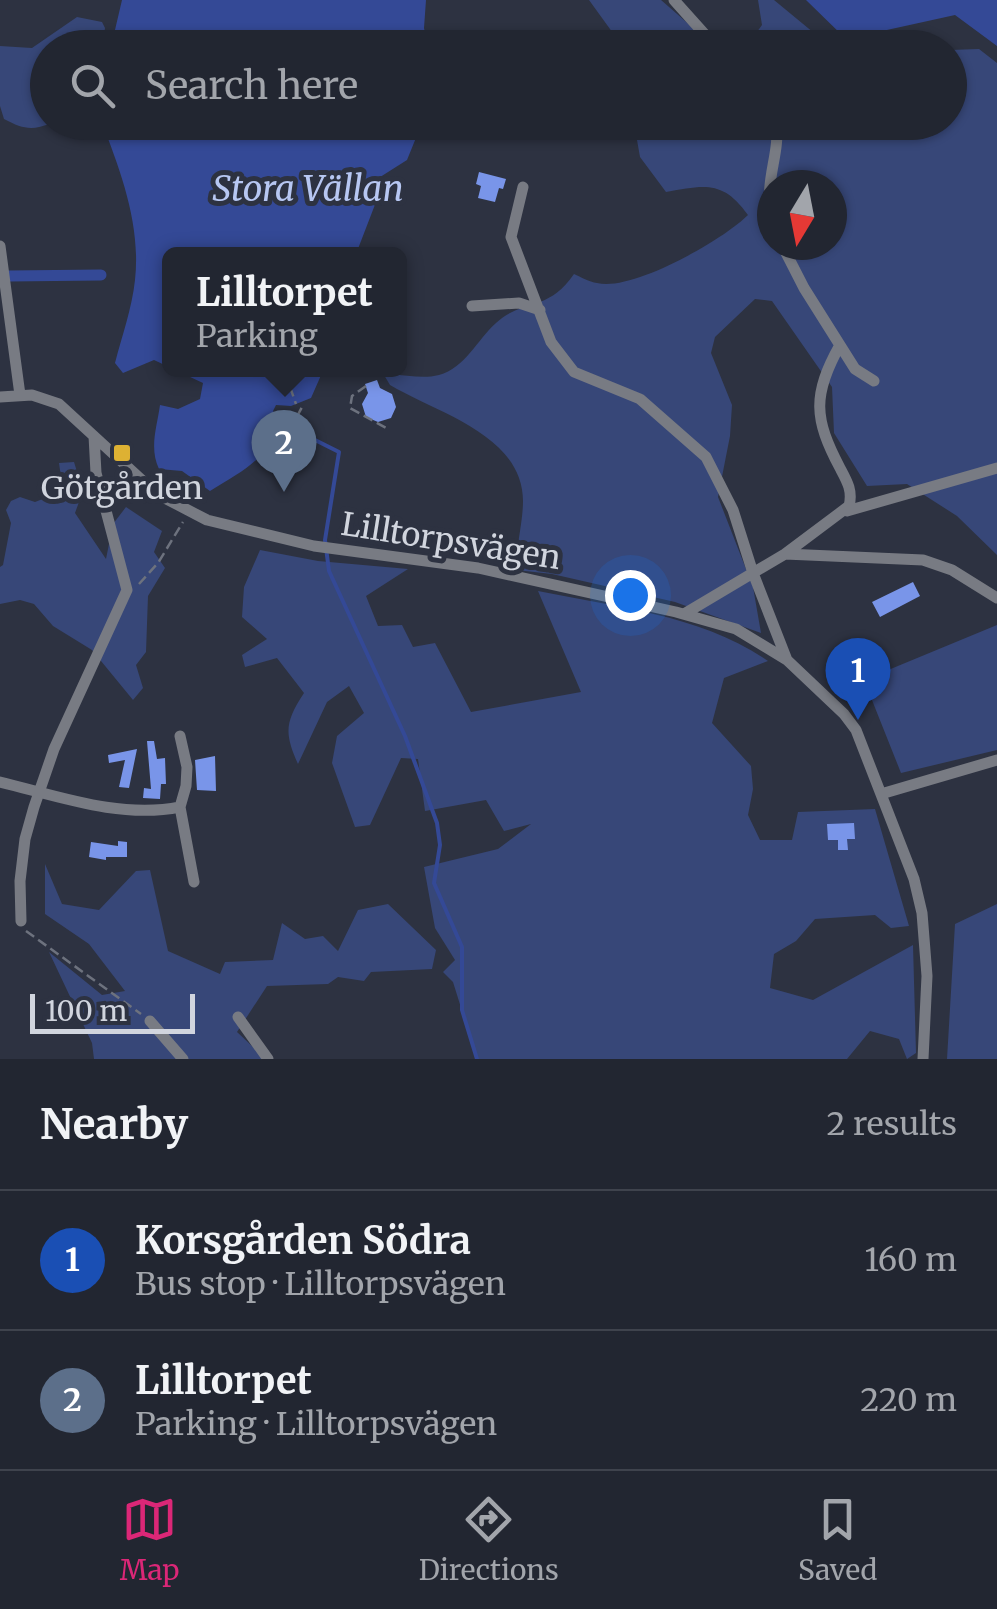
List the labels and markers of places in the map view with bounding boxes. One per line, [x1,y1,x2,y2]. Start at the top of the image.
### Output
pin: 2 [252,410,316,492]
marker: Götgården [111,442,133,464]
place label: Götgården [41,468,203,508]
pin: 1 [826,638,890,720]

